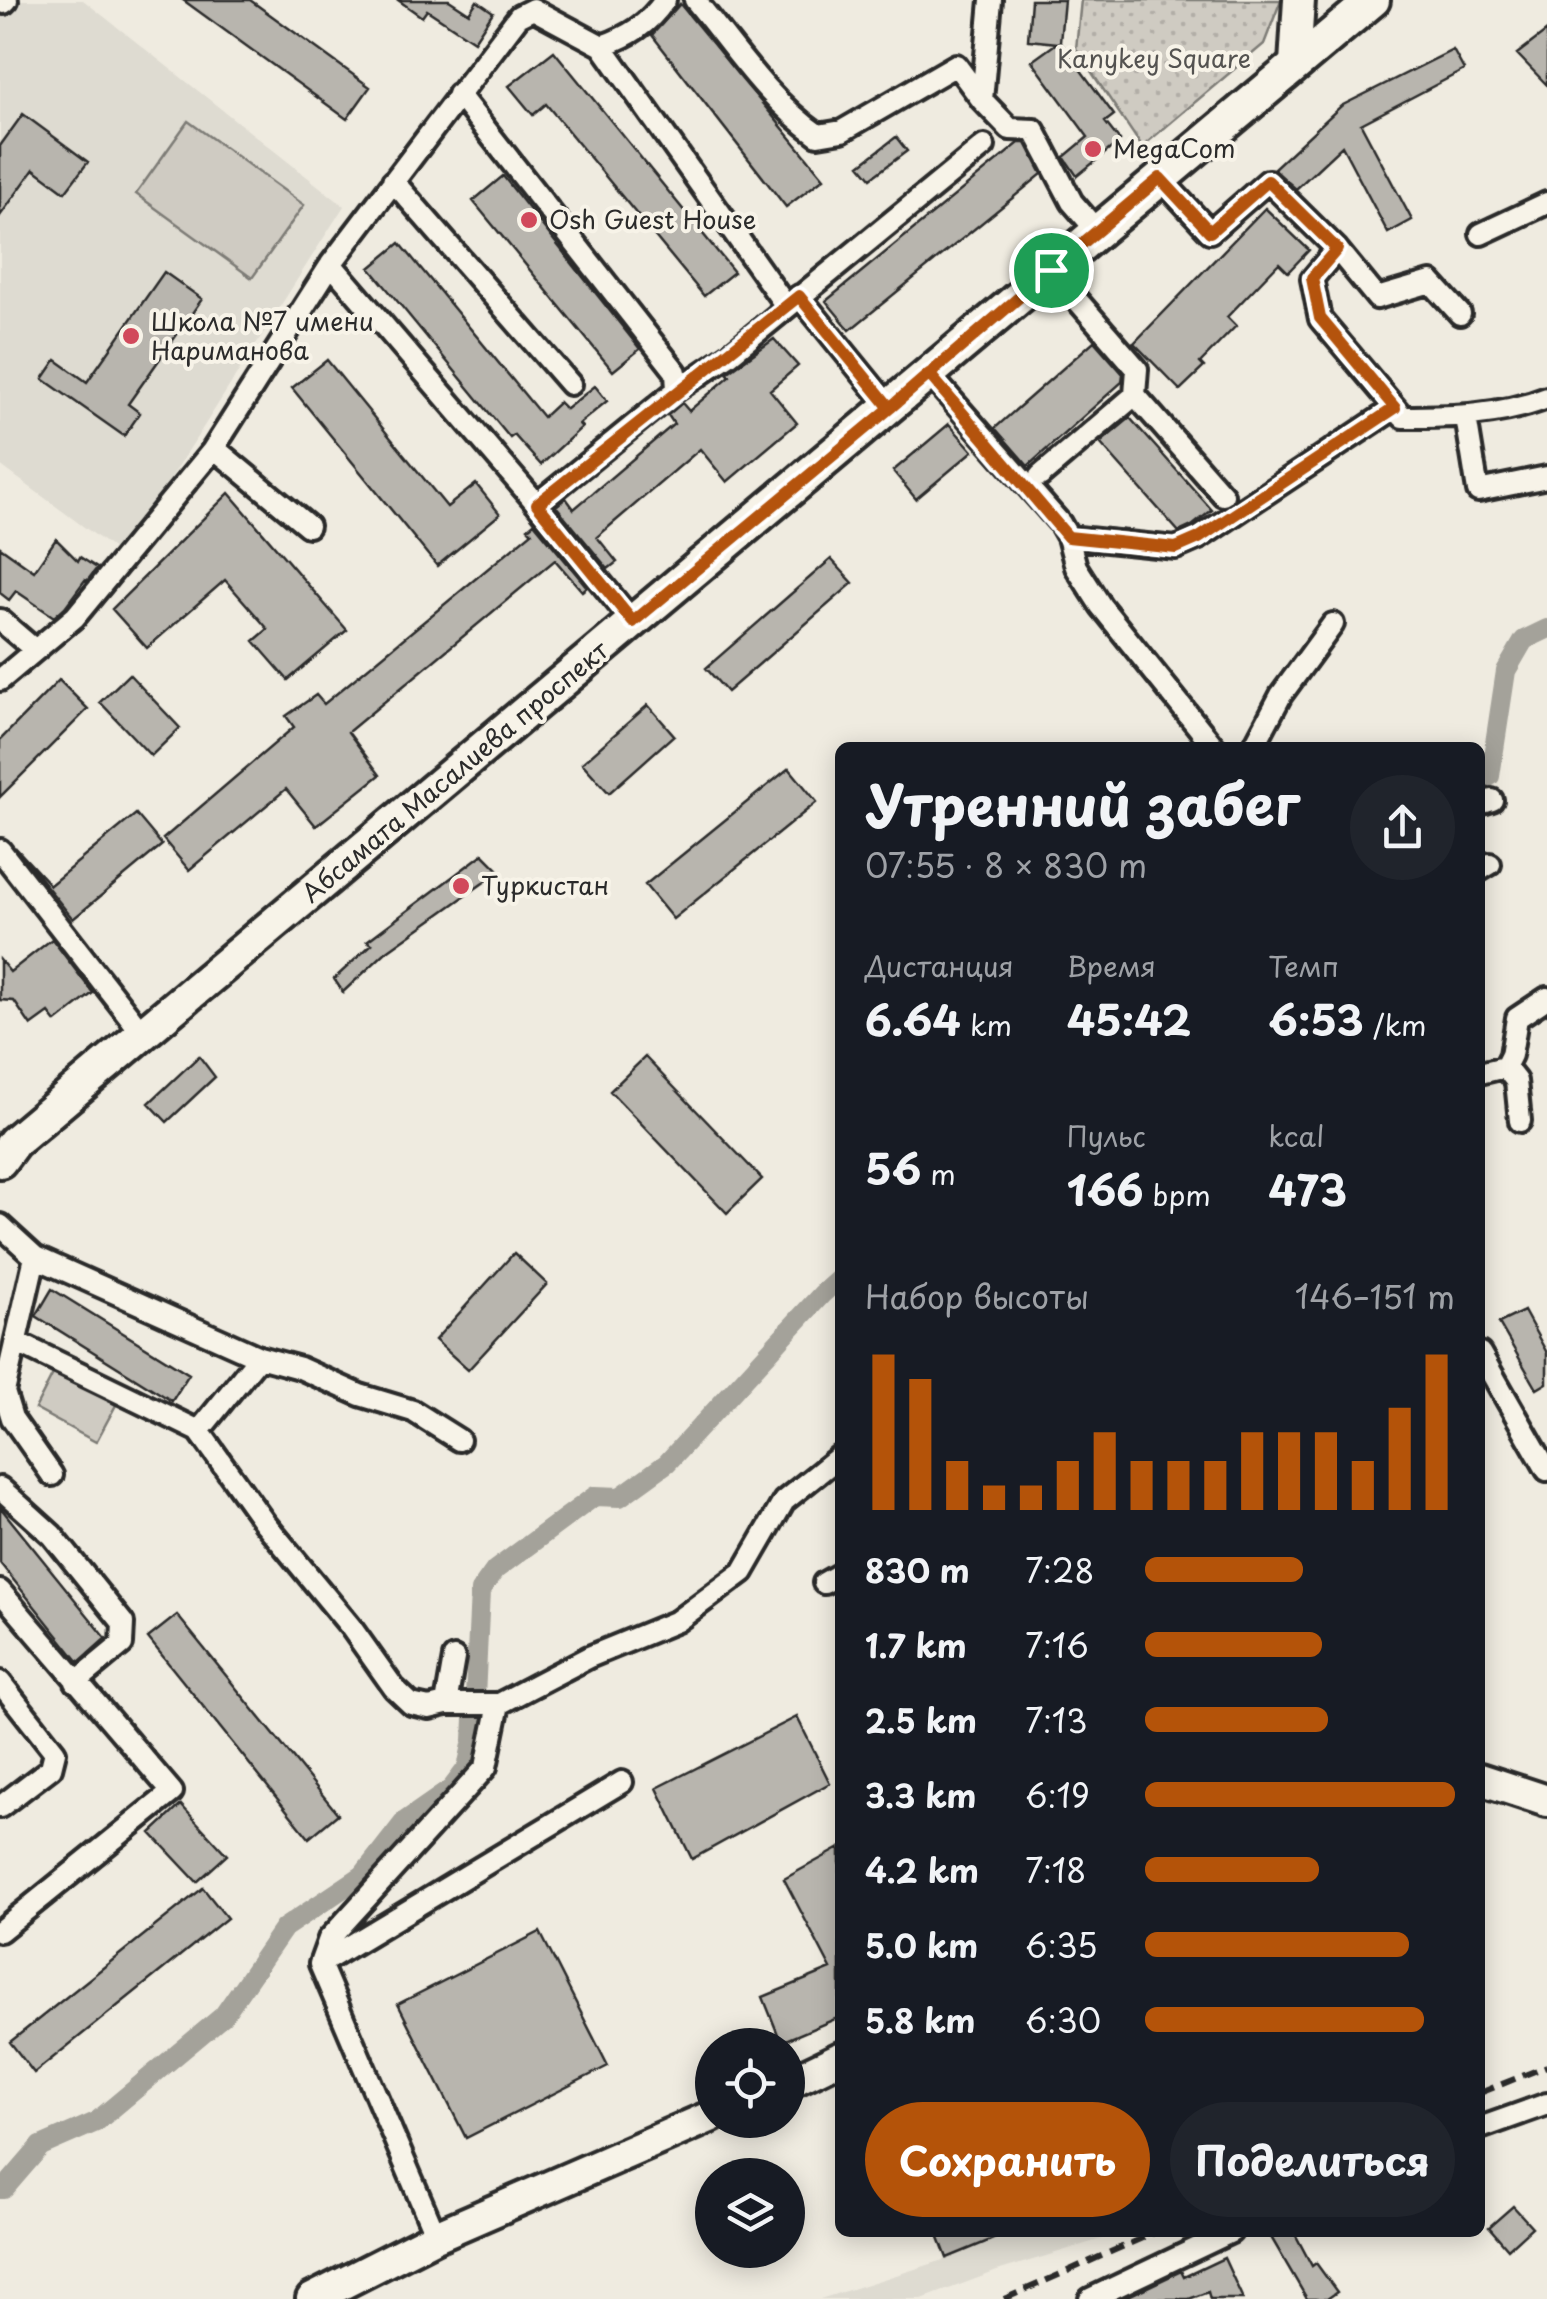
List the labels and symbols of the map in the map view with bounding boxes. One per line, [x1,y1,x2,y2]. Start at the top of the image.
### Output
park label: Kanykey Square [1057,39,1251,77]
place label: MegaCom [1113,129,1236,167]
marker: MegaCom [1082,138,1104,160]
place label: Osh Guest House [549,200,756,238]
marker: Osh Guest House [518,209,540,231]
pin [1009,228,1094,313]
place label: Школа №7 имени Нариманова [151,302,374,369]
marker: Школа №7 имени Нариманова [120,325,142,347]
street label: Абсамата Масалиева проспект [293,631,617,911]
place label: Туркистан [481,866,609,904]
marker: Туркистан [450,875,472,897]

